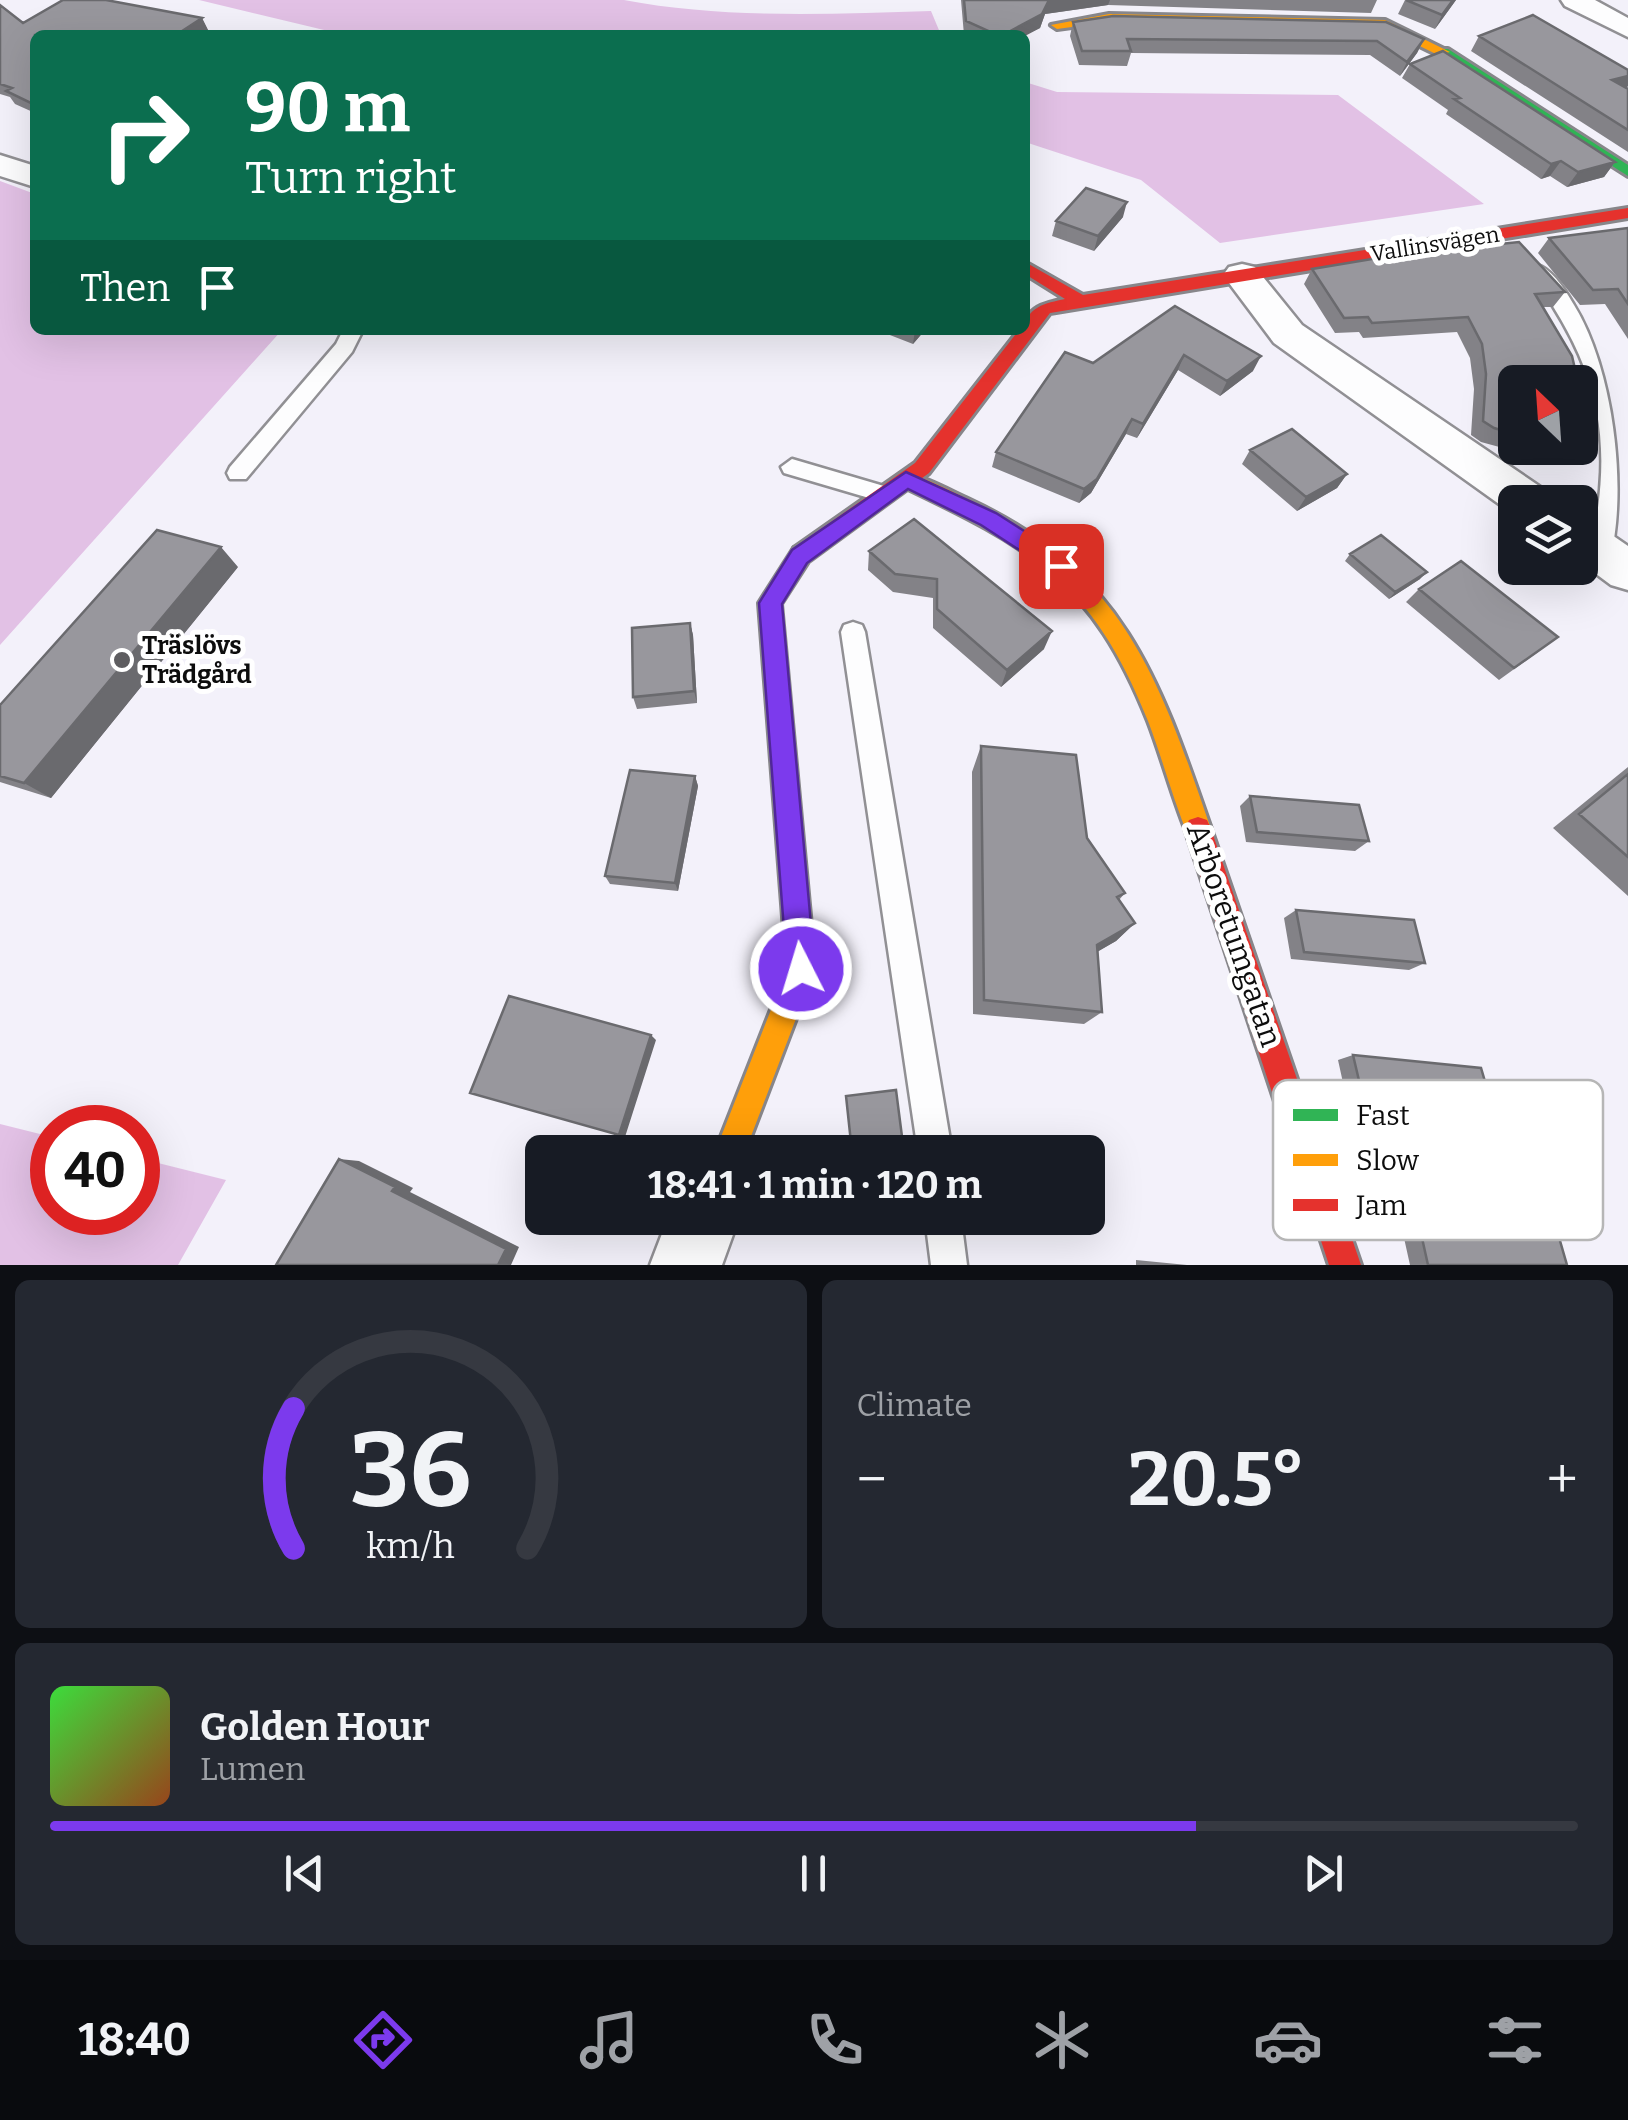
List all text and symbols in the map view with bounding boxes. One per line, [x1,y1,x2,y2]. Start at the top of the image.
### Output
text: 90 m [245,66,410,150]
icon: right [80,70,210,200]
text: Turn right [245,151,457,205]
street label: Vallinsvägen [1369,220,1501,267]
icon: arrive [190,260,245,315]
text: Then [80,265,170,311]
north arrow [1498,365,1598,465]
map controls [1498,365,1598,585]
button: layers [1498,485,1598,585]
pin [1019,524,1104,609]
icon: arrive [1034,539,1089,594]
place label: Träslövs Trädgård [142,631,252,690]
marker: Träslövs Trädgård [111,649,133,671]
street label: Arboretumgatan [1179,819,1289,1051]
position arrow [749,917,853,1021]
legend [1273,1080,1603,1240]
text: Fast [1356,1099,1410,1132]
speed limit sign: 40 [30,1105,160,1235]
text: Slow [1356,1144,1419,1177]
text: 18:41 · 1 min · 120 m [648,1162,982,1208]
text: Jam [1355,1189,1407,1222]
text: Climate [857,1386,972,1424]
text: 36 [350,1409,471,1534]
text: 20.5° [1128,1435,1305,1525]
text: − [857,1447,887,1513]
text: + [1547,1447,1578,1513]
text: km/h [367,1525,455,1567]
text: Golden Hour [200,1704,430,1750]
text: Lumen [200,1750,305,1788]
icon: previous [277,1846,332,1901]
icon: pause [786,1846,841,1901]
icon: next [1296,1846,1351,1901]
icon: directions [348,2005,418,2075]
icon: music [574,2005,644,2075]
icon: phone [800,2005,870,2075]
icon: climate [1027,2005,1097,2075]
icon: car [1253,2005,1323,2075]
icon: filters [1480,2005,1550,2075]
text: 18:40 [78,2013,191,2067]

